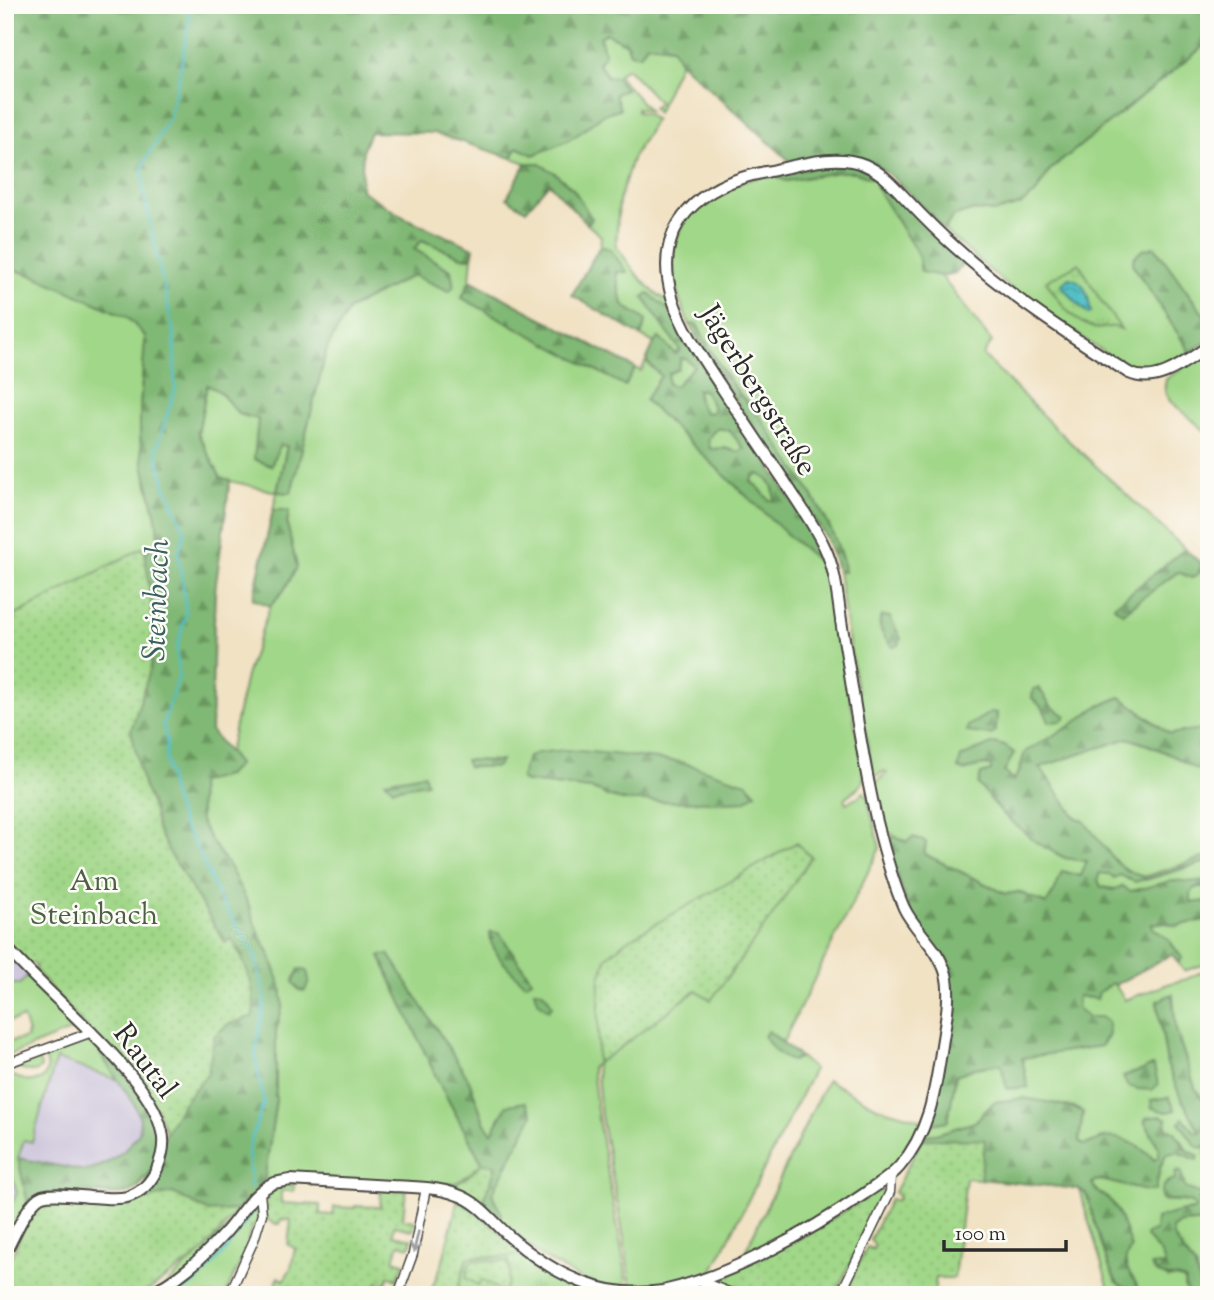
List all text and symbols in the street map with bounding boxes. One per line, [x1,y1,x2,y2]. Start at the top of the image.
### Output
street label: Jägerbergstraße [686,295,827,485]
water label: Steinbach [133,538,183,662]
park label: Am Steinbach [30,861,159,938]
street label: Rautal [101,1015,187,1109]
scale bar [944,1209,1067,1253]
text: 100 m [955,1220,1006,1250]
one-way arrow [409,1230,422,1253]

